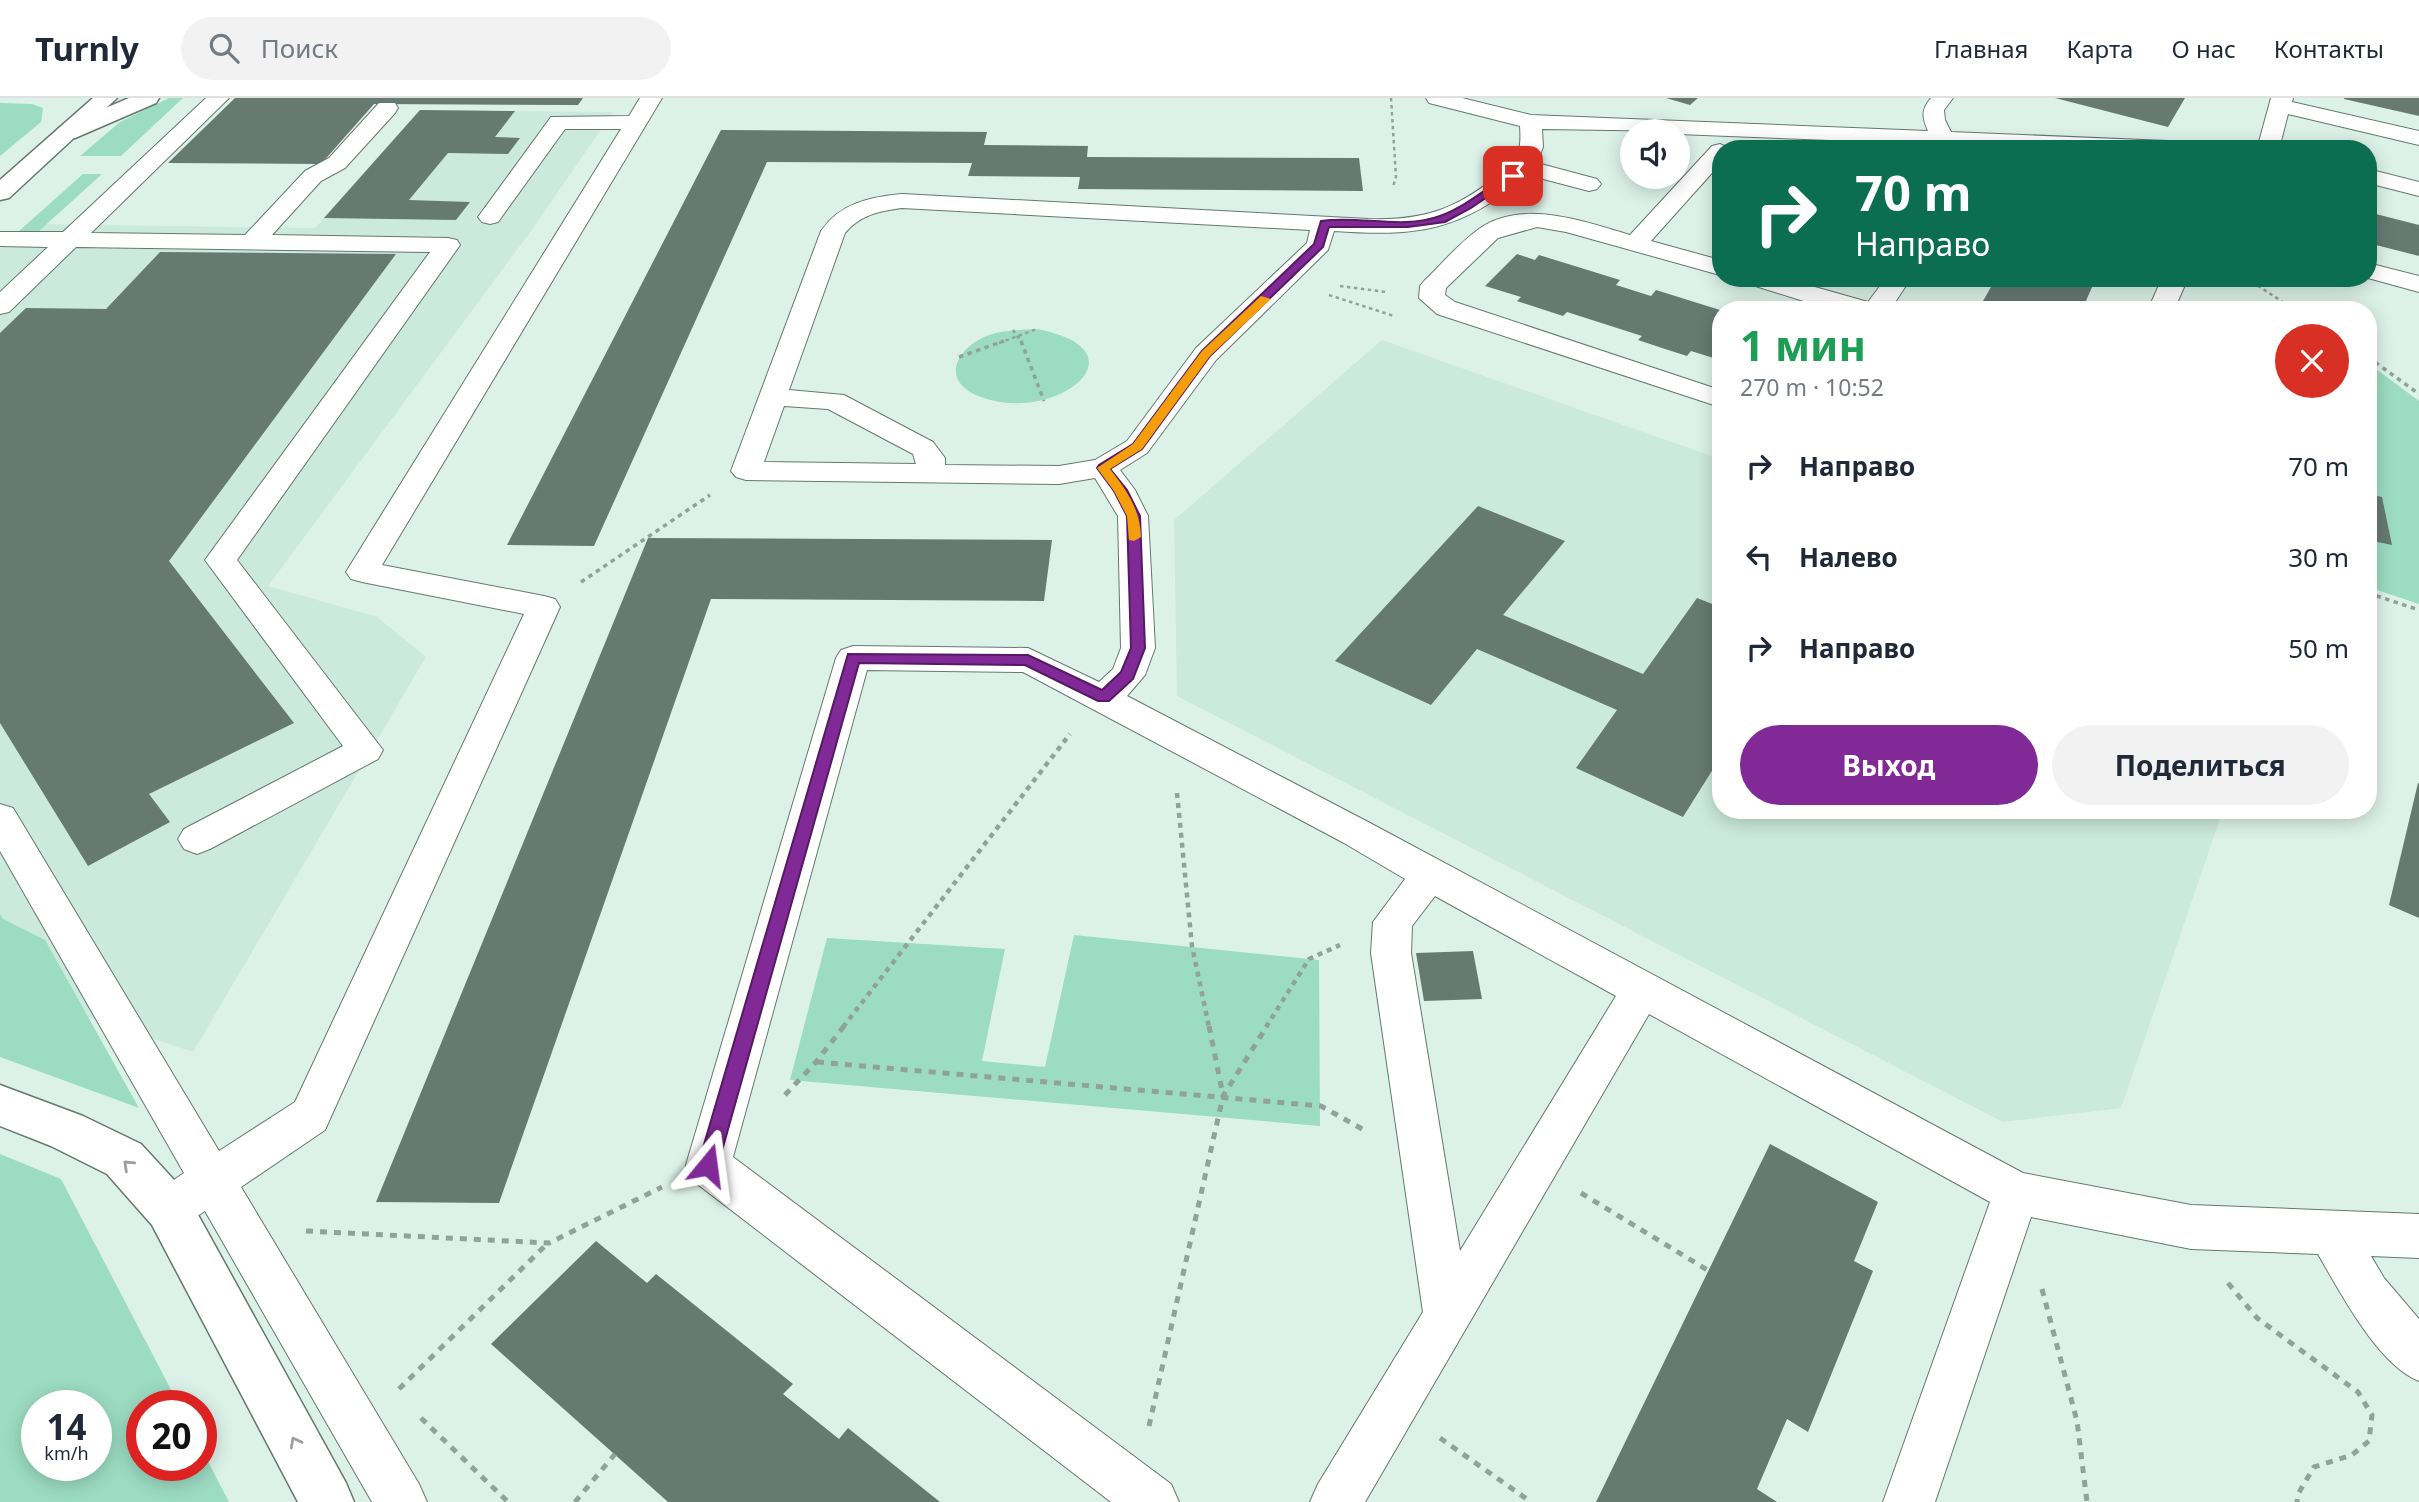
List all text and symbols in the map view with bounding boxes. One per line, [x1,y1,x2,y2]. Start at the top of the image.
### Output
search box [181,17,671,80]
text: Turnly [35,26,139,71]
icon: search [205,29,243,67]
text: Поиск [261,30,338,66]
text: Главная [1934,32,2028,65]
text: Карта [2066,32,2133,65]
text: О нас [2171,32,2236,65]
text: Контакты [2274,32,2384,65]
map controls [1620,119,1690,189]
button: sound [1620,119,1690,189]
pin [1483,146,1543,206]
icon: arrive [1494,157,1532,195]
text: 70 m [1855,159,1972,225]
icon: right [1740,168,1831,259]
text: Направо [1855,222,1990,265]
text: 1 мин [1740,316,1866,373]
button: close [2275,324,2349,398]
text: 270 m · 10:52 [1740,371,1884,403]
icon: right [1740,447,1778,485]
text: Направо [1799,448,1915,484]
text: 70 m [2288,448,2349,484]
icon: left [1740,538,1778,576]
text: Налево [1799,539,1898,575]
text: 30 m [2288,539,2349,575]
icon: right [1740,629,1778,667]
text: Направо [1799,630,1915,666]
text: 50 m [2288,630,2349,666]
button: Выход [1740,725,2038,805]
button: Поделиться [2052,725,2349,805]
position arrow [671,1128,745,1202]
one-way arrow [123,1160,136,1173]
speed limit sign: 20 [126,1390,217,1481]
text: 14 [46,1403,87,1450]
one-way arrow [289,1437,303,1449]
text: km/h [44,1441,89,1465]

